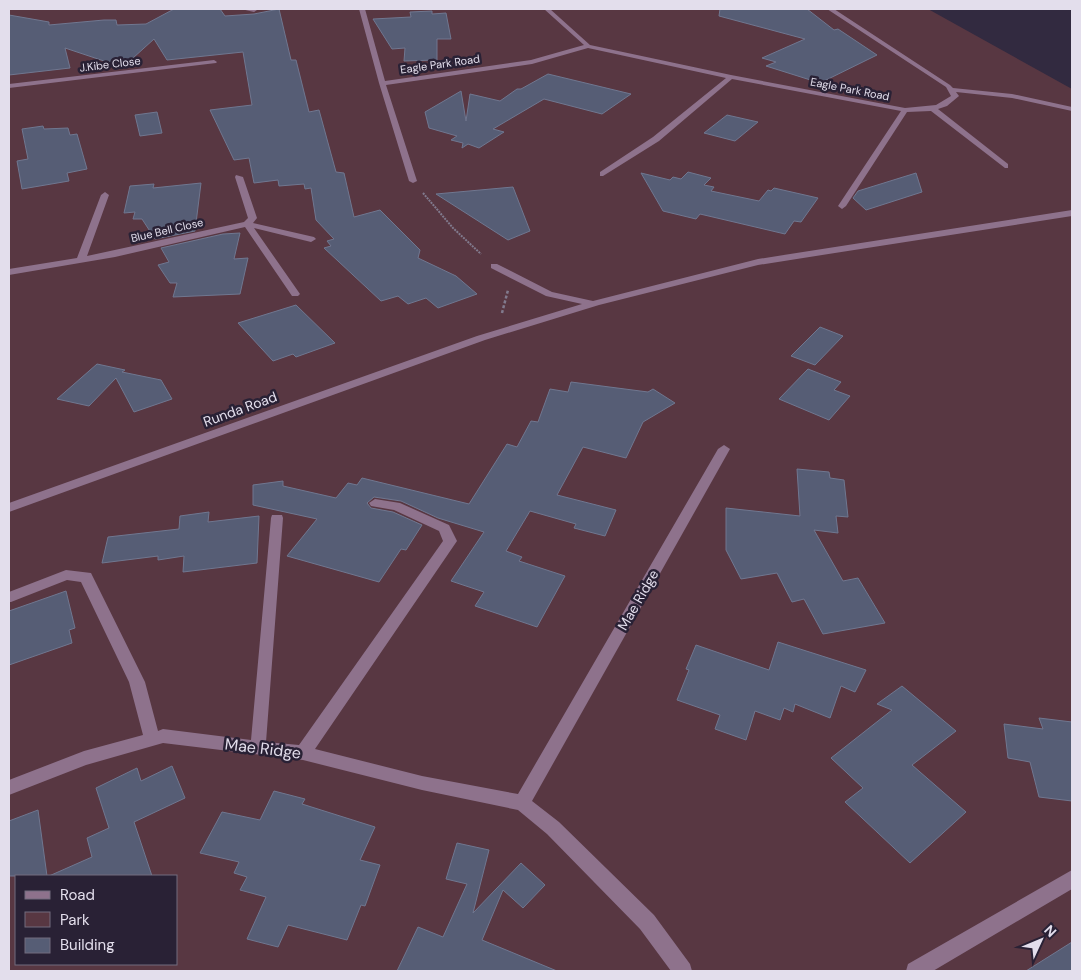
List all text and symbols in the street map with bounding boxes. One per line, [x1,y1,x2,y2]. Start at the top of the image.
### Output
street label: Eagle Park Road [399,51,481,77]
street label: J.Kibe Close [79,53,141,75]
street label: Eagle Park Road [809,74,891,104]
street label: Blue Bell Close [129,215,205,245]
street label: Runda Road [201,387,279,431]
street label: Mae Ridge [613,566,663,634]
street label: Mae Ridge [224,733,302,764]
legend [15,875,178,965]
text: Road [60,885,95,905]
text: Park [60,910,90,930]
north arrow [1016,915,1066,965]
text: N [1040,921,1060,941]
text: Building [60,935,115,955]

